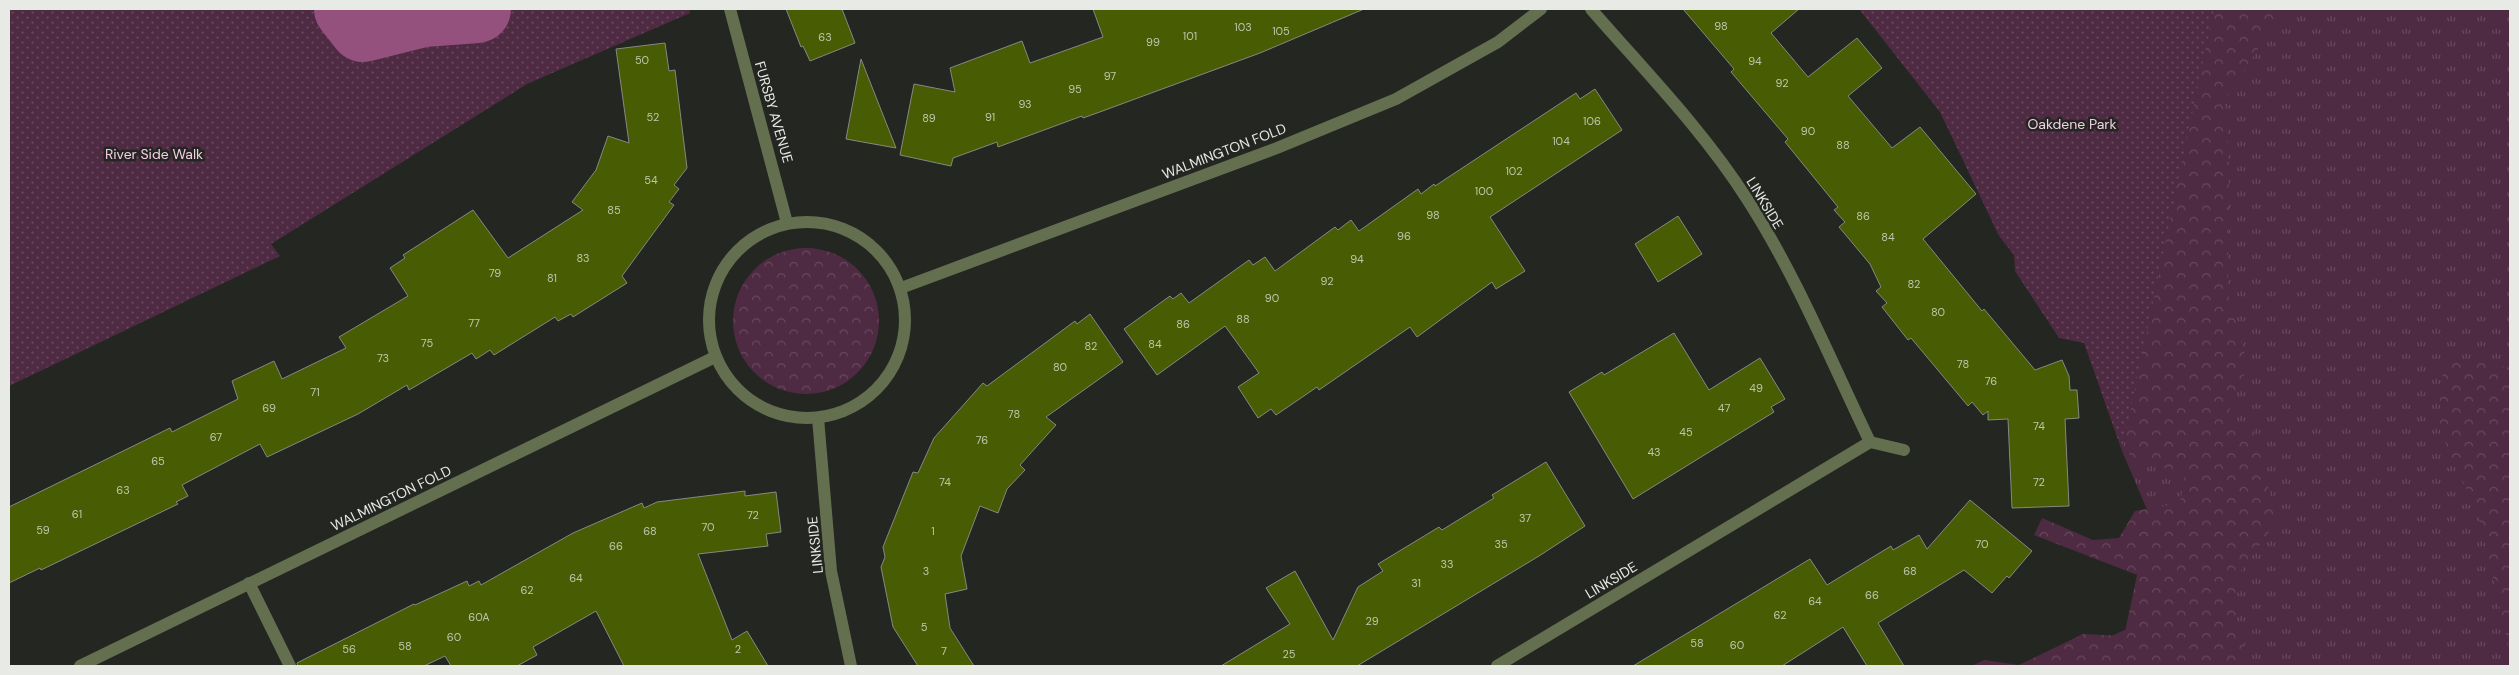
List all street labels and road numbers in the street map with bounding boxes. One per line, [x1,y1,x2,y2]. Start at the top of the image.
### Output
street label: FURSBY AVENUE [751,59,797,165]
street label: WALMINGTON FOLD [1159,119,1289,183]
street label: LINKSIDE [1742,174,1788,232]
street label: WALMINGTON FOLD [328,461,454,535]
street label: LINKSIDE [803,515,827,575]
street label: LINKSIDE [1582,557,1640,603]

